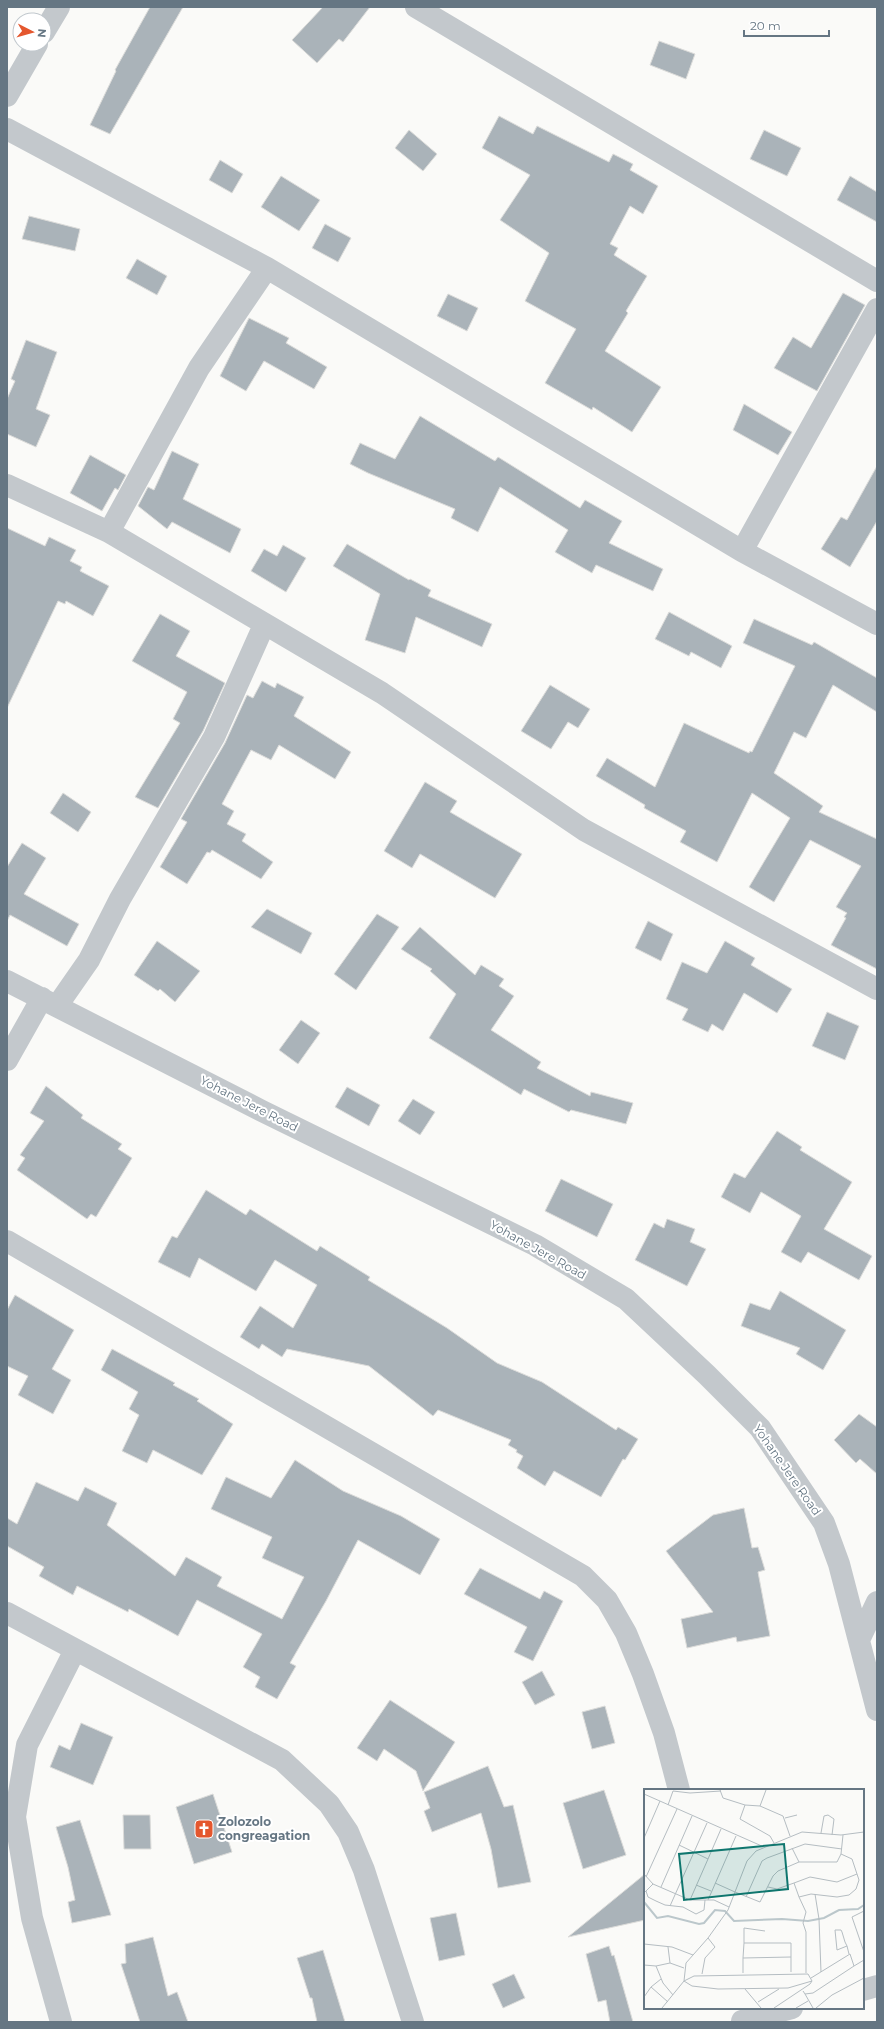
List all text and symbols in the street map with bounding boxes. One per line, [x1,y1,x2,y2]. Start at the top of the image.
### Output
north arrow [12,12,52,52]
scale bar [744,12,829,38]
text: 20 m [750,18,781,33]
text: N [35,28,49,38]
street label: Yohane Jere Road [198,1072,301,1135]
street label: Yohane Jere Road [487,1217,589,1282]
street label: Yohane Jere Road [750,1421,824,1518]
inset map [644,1789,864,2009]
place label: Zolozolo congreagation [218,1814,310,1843]
church icon: Zolozolo congreagation [193,1818,215,1840]

